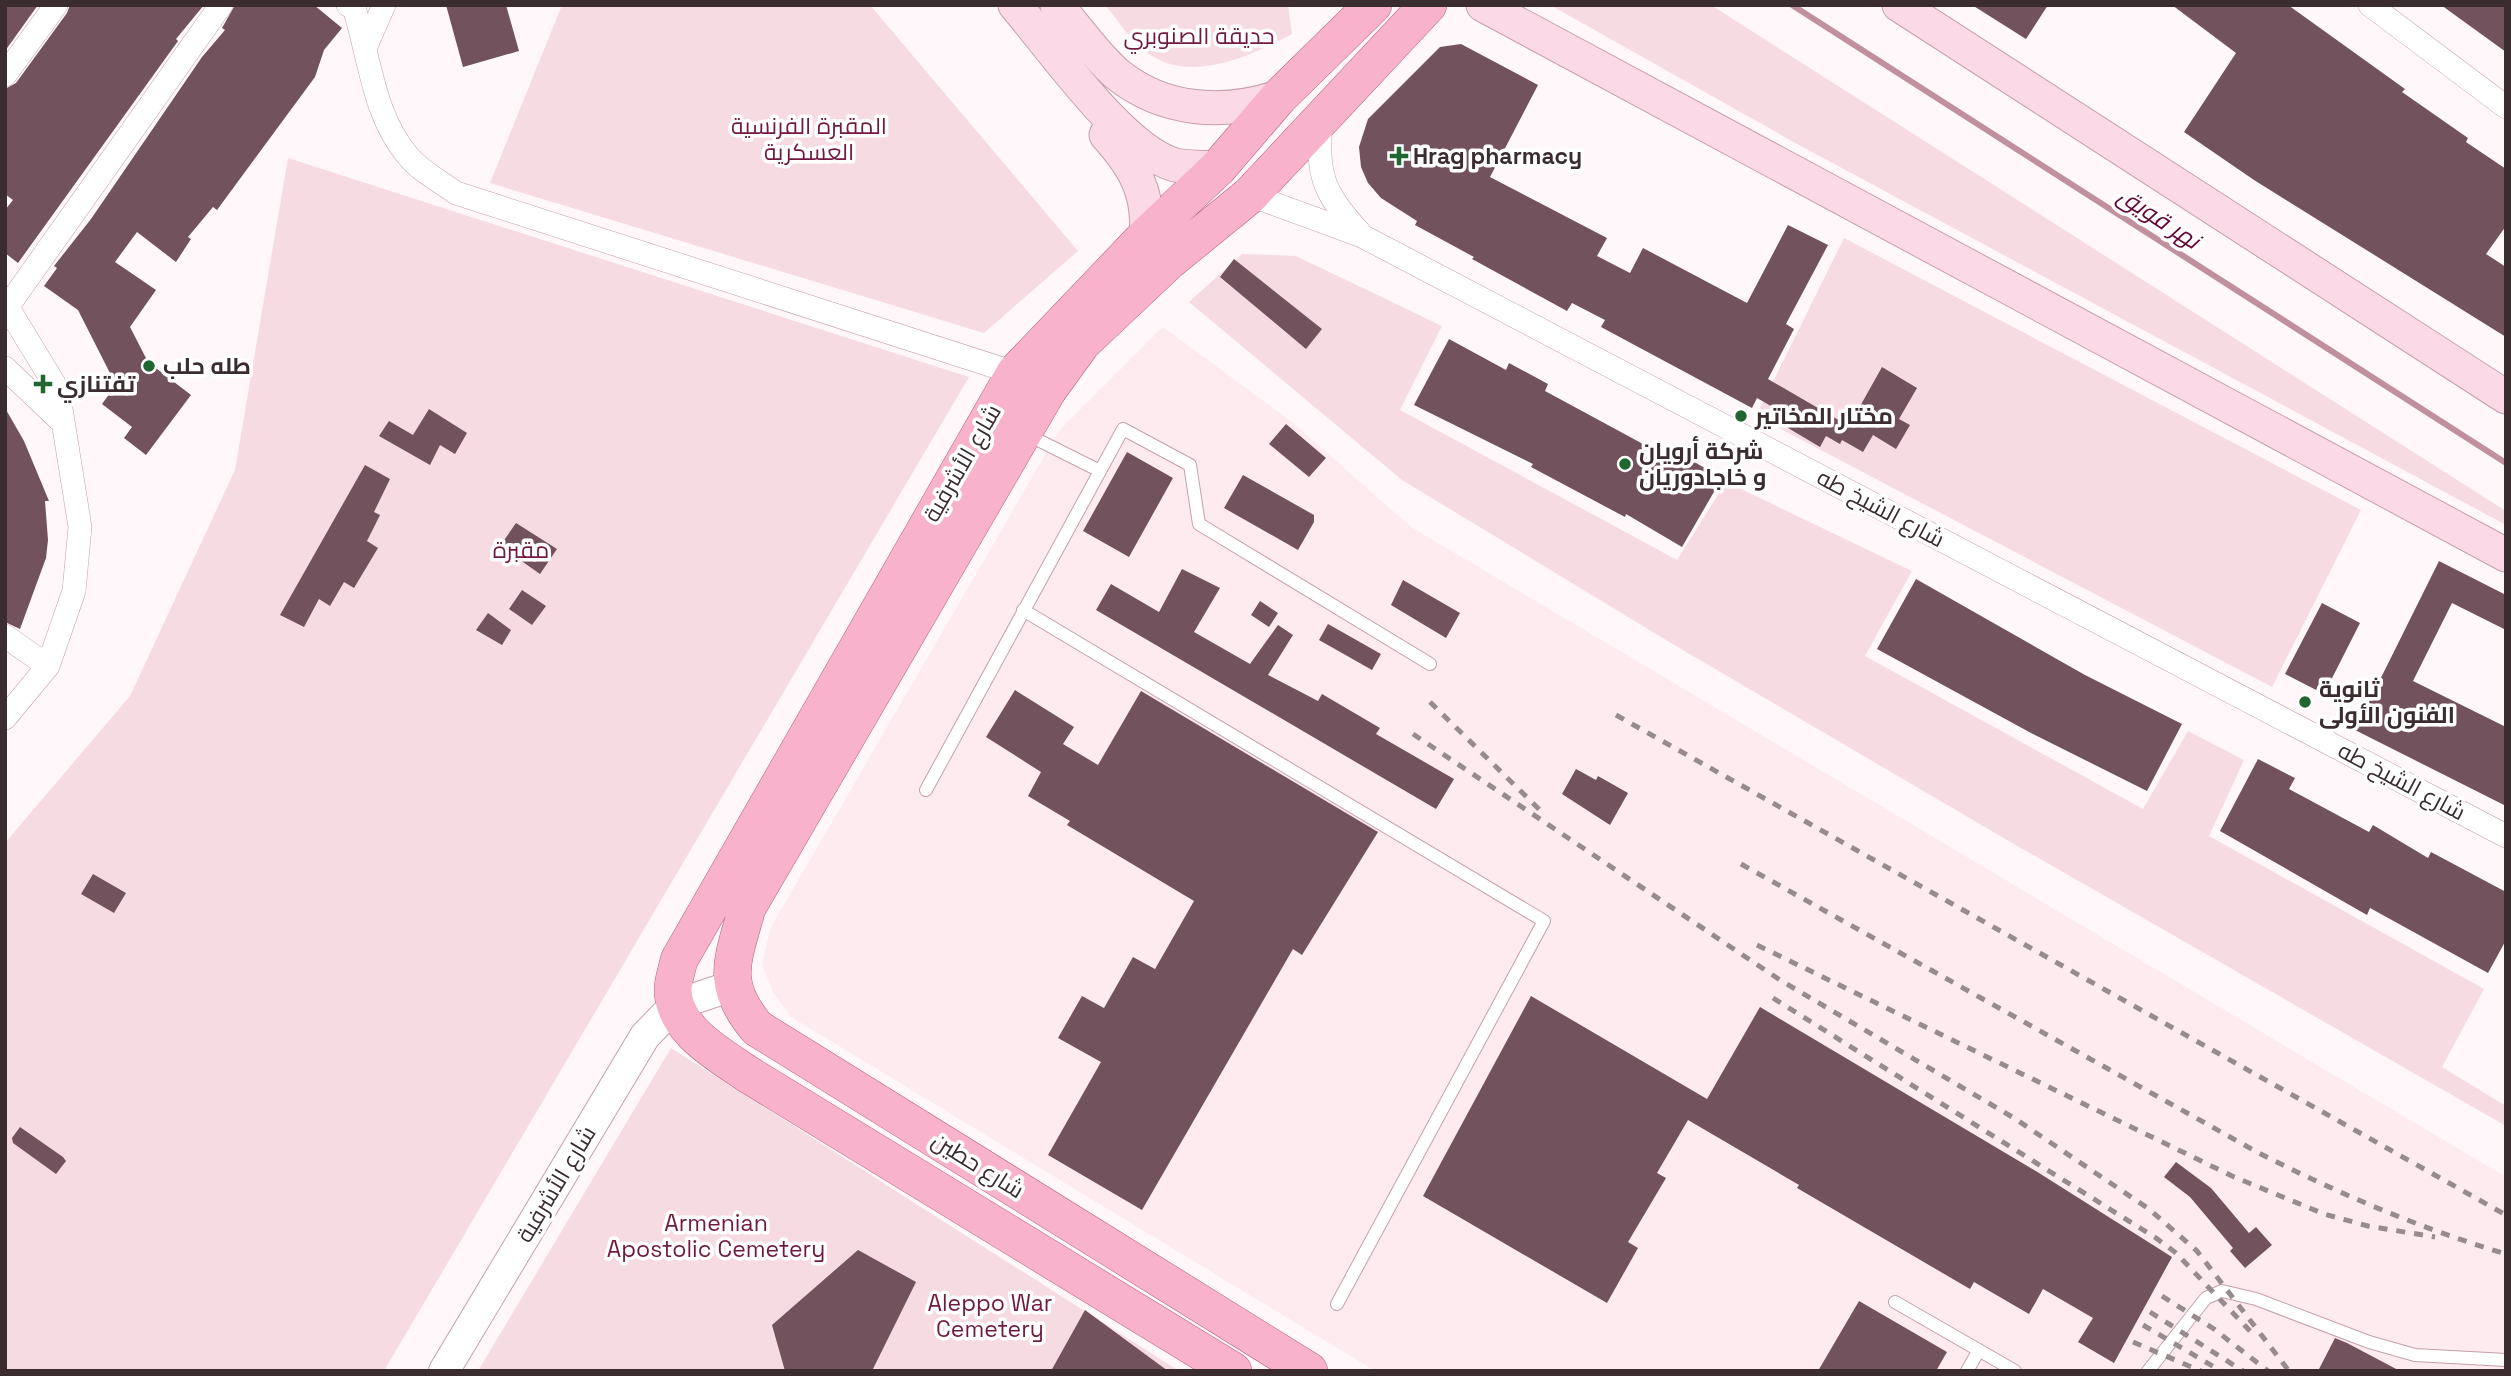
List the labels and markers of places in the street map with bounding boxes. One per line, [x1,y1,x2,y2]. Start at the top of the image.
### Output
place label: Hrag pharmacy [1413,141,1582,171]
marker: Hrag pharmacy [1391,148,1407,164]
place label: طله حلب [163,351,251,381]
marker: طله حلب [141,358,157,374]
place label: تفتنازي [57,369,136,403]
marker: تفتنازي [35,376,51,392]
place label: مختار المخاتير [1754,401,1893,431]
marker: مختار المخاتير [1733,408,1749,424]
place label: شركة أرويان و خاجادوريان [1639,436,1766,492]
marker: شركة أرويان و خاجادوريان [1617,456,1633,472]
place label: ثانوية الفنون الأولى [2319,674,2455,730]
marker: ثانوية الفنون الأولى [2297,694,2313,710]

